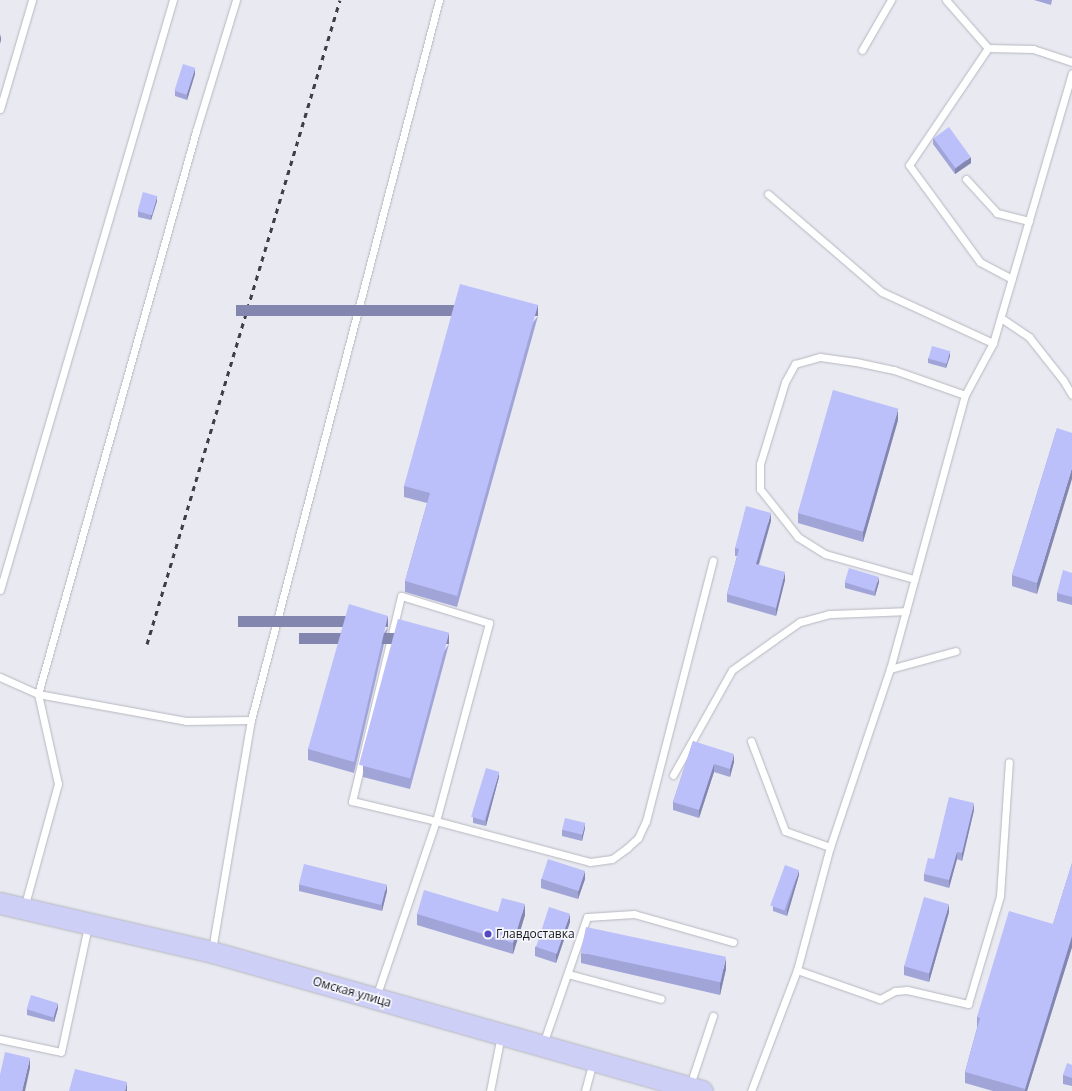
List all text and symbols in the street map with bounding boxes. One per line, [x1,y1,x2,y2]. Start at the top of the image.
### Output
place label: Главдоставка [496,927,575,941]
marker: Главдоставка [483,929,493,939]
street label: Омская улица [311,974,393,1010]

